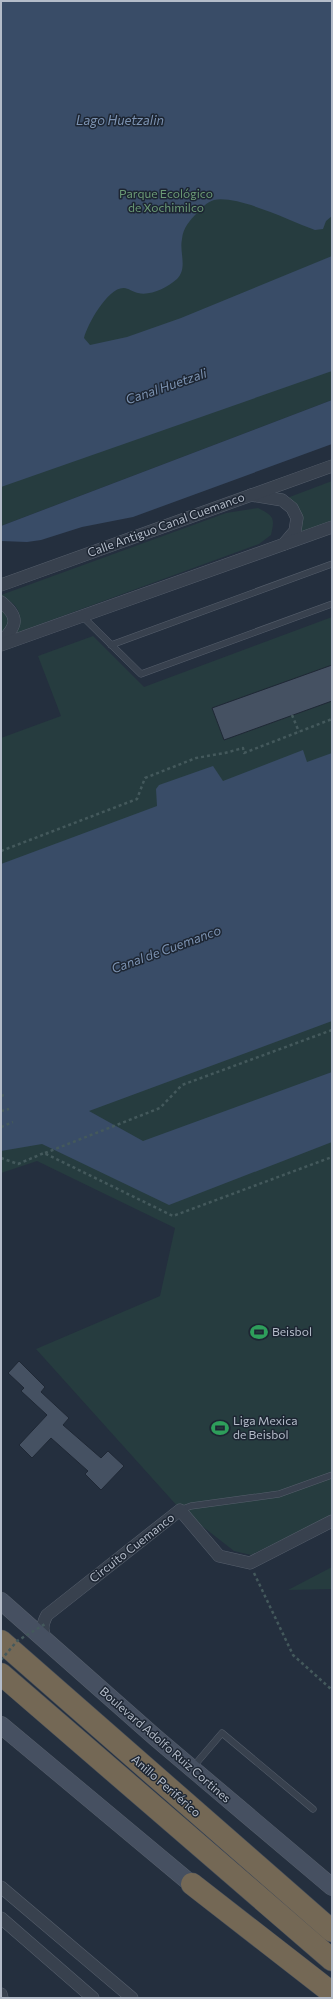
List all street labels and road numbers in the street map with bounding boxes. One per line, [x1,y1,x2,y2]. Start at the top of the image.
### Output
street label: Calle Antiguo Canal Cuemanco [85,489,246,559]
street label: Circuito Cuemanco [86,1510,177,1585]
street label: Boulevard Adolfo Ruiz Cortines [97,1684,234,1805]
street label: Anillo Periférico [129,1751,204,1819]

